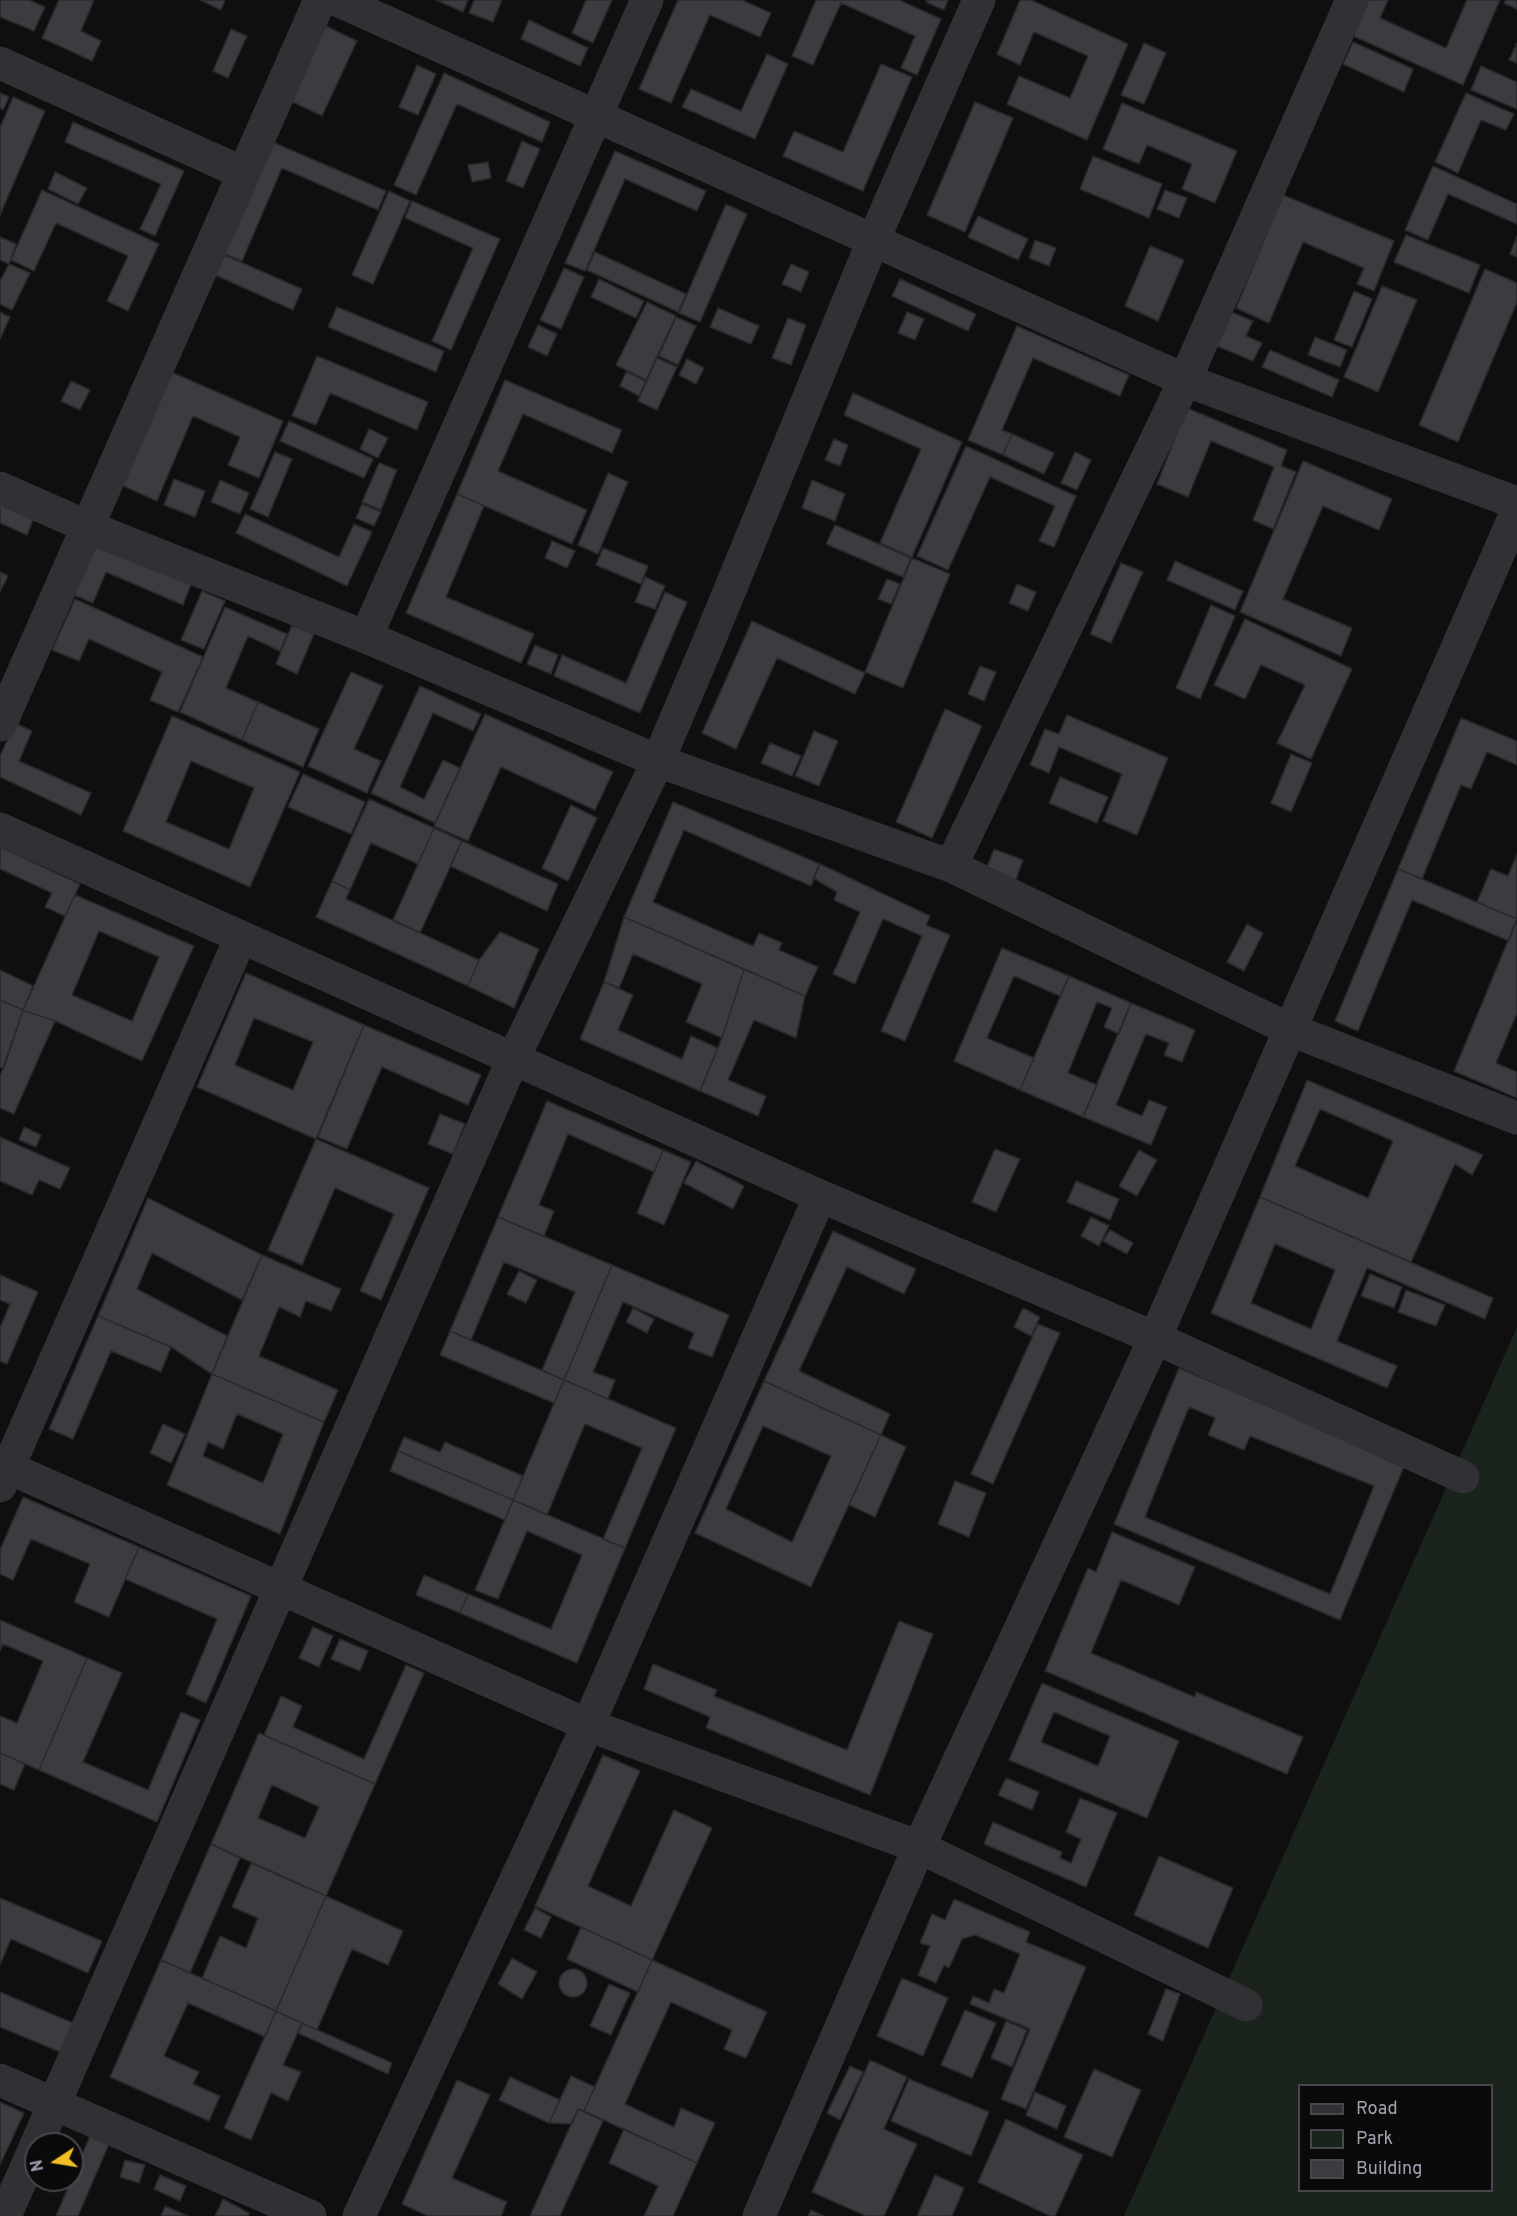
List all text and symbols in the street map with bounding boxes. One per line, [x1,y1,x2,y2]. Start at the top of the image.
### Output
legend [1298,2084,1493,2192]
text: Road [1356,2098,1398,2121]
text: Park [1356,2128,1393,2151]
north arrow [24,2132,84,2192]
text: N [27,2158,49,2173]
text: Building [1356,2158,1422,2181]

